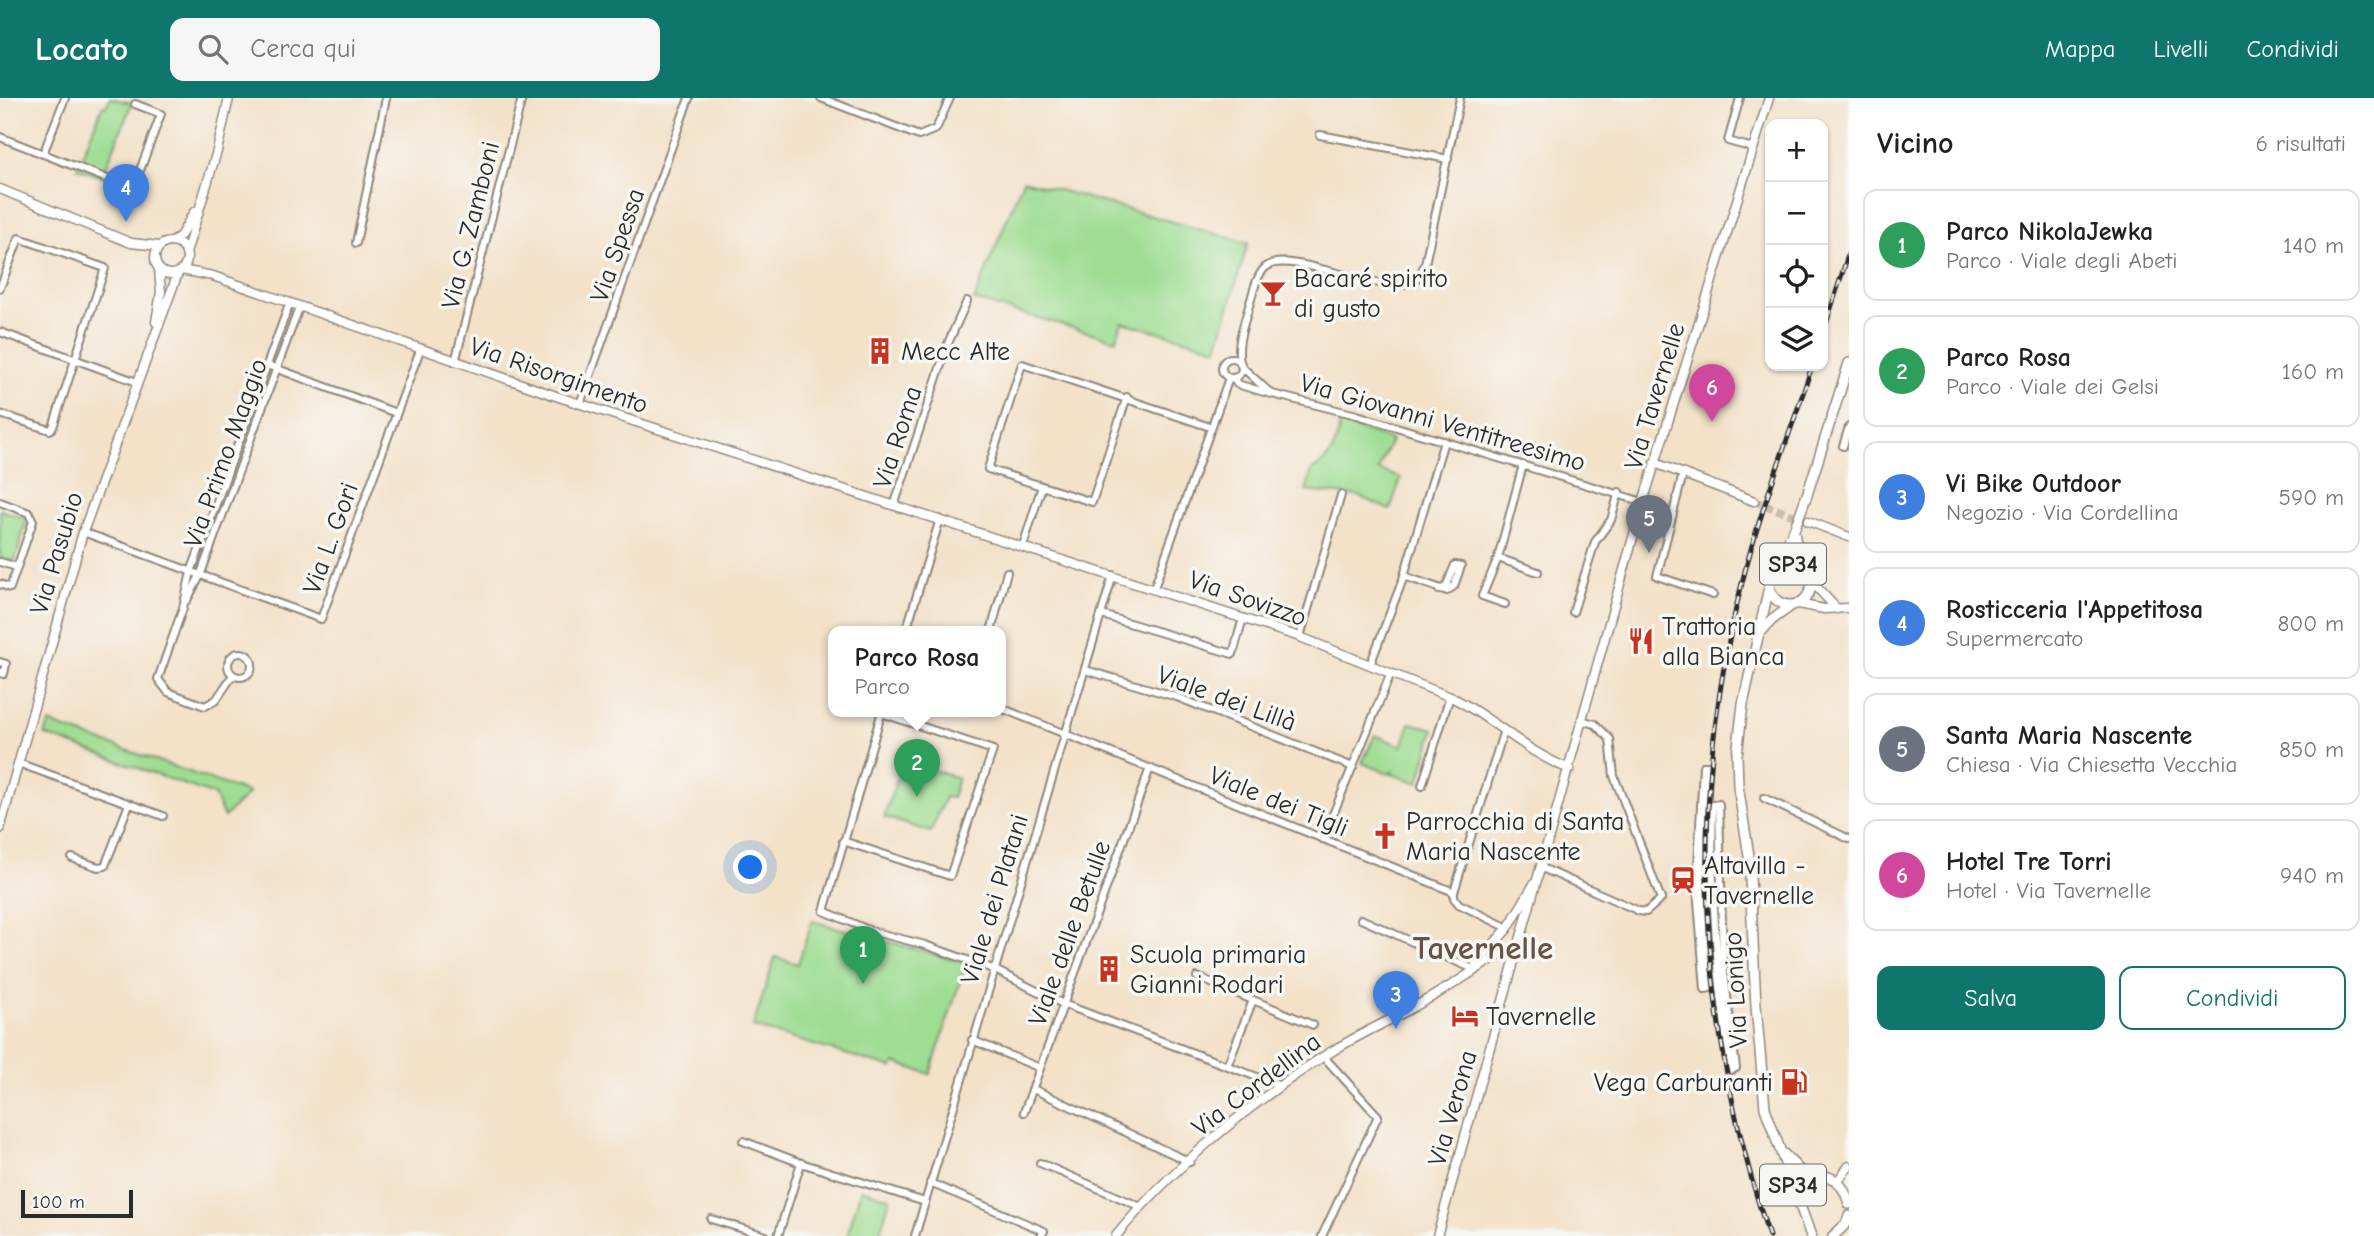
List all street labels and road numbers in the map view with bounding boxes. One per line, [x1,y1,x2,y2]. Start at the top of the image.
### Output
street label: Via G. Zamboni [436,139,506,312]
street label: Via Spessa [585,185,651,306]
street label: Via Tavernelle [1618,319,1692,473]
street label: Via Risorgimento [466,331,652,420]
street label: Via Primo Maggio [178,355,274,552]
street label: Via Giovanni Ventitreesimo [1297,368,1589,478]
street label: Via Roma [867,382,929,492]
street label: Via L. Gori [297,479,365,598]
street label: Via Pasubio [24,488,90,618]
road number: SP34 [1760,544,1826,584]
street label: Via Sovizzo [1185,565,1310,633]
street label: Viale dei Lillà [1153,660,1300,738]
street label: Viale dei Tigli [1205,761,1352,843]
street label: Viale dei Platani [955,811,1035,988]
street label: Viale delle Betulle [1023,837,1117,1030]
street label: Via Lonigo [1718,931,1754,1049]
street label: Via Cordellina [1186,1027,1327,1143]
street label: Via Verona [1422,1047,1484,1170]
road number: SP34 [1760,1164,1826,1205]

